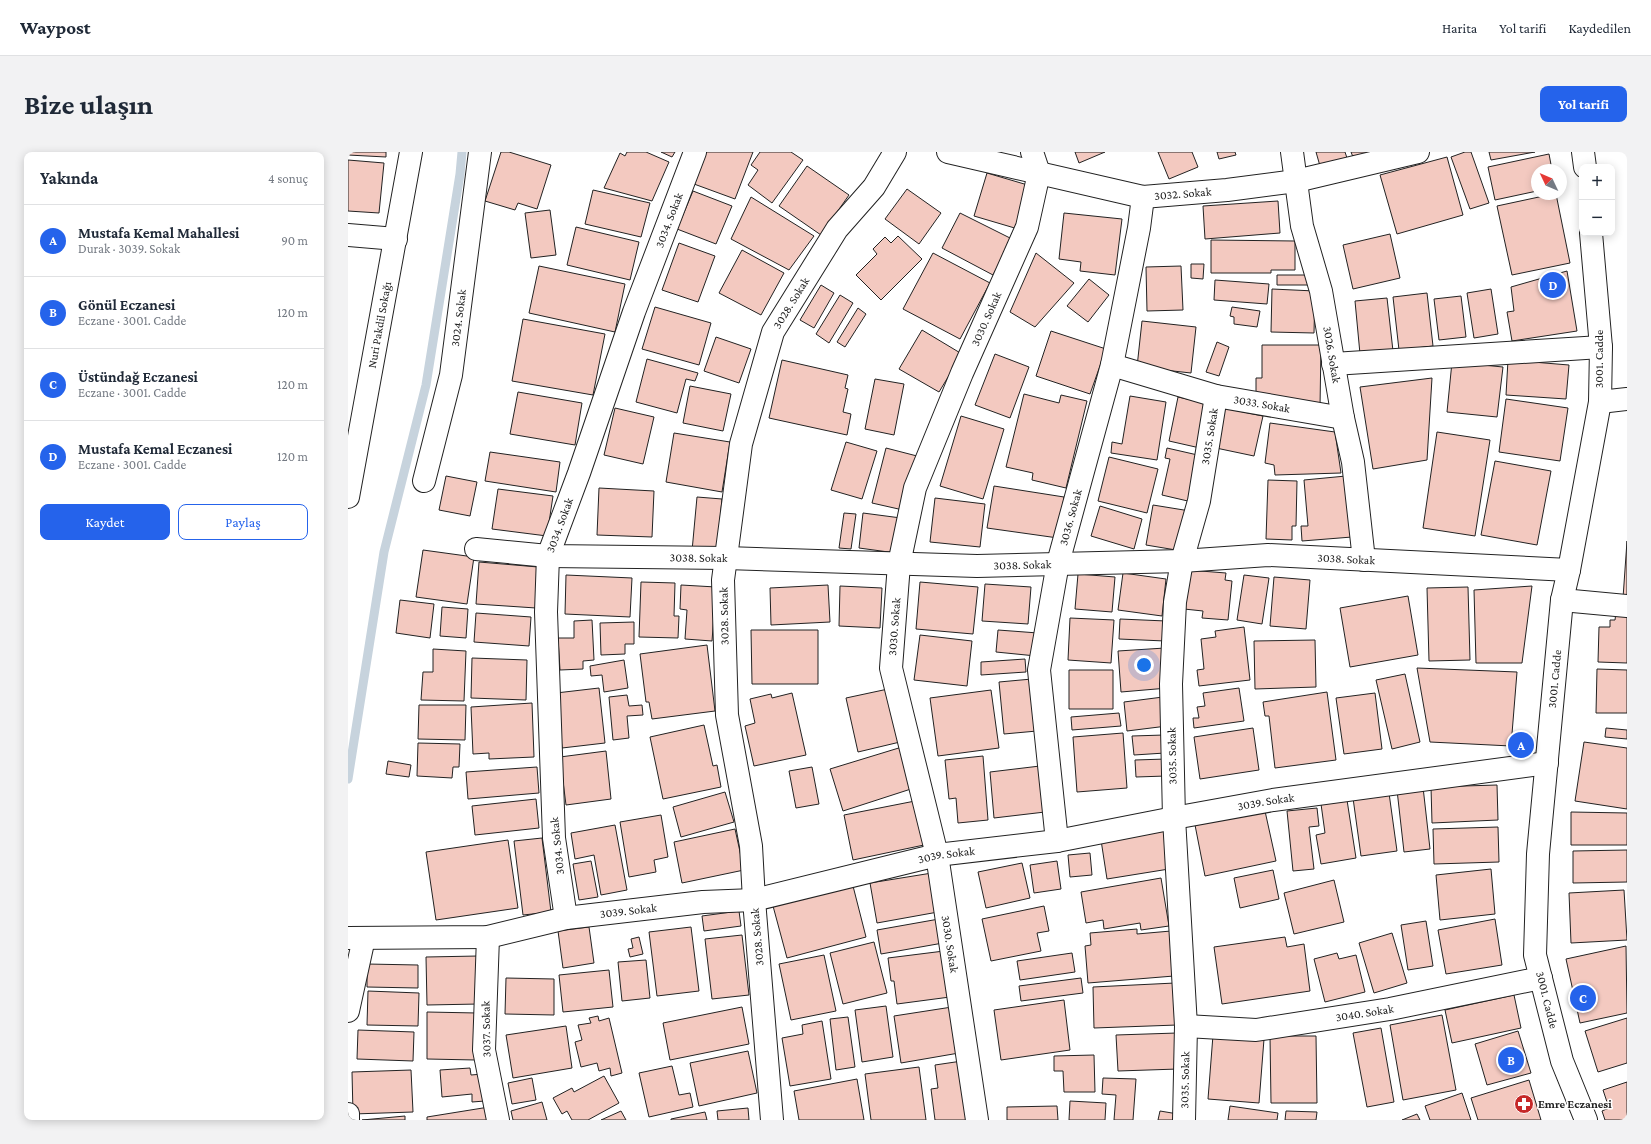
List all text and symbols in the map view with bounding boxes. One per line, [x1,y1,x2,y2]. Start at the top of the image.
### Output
text: Waypost [20,17,91,38]
text: Harita [1442,20,1477,36]
text: Yol tarifi [1499,20,1546,36]
text: Kaydedilen [1568,20,1631,36]
button: Yol tarifi [1540,86,1627,122]
text: Bize ulaşın [24,89,153,120]
north arrow [1531,164,1567,200]
map controls [1579,164,1615,236]
button: + [1579,164,1615,200]
text: Yakında [40,169,98,188]
text: 4 sonuç [268,171,308,186]
street label: 3032. Sokak [1154,184,1212,203]
street label: 3034. Sokak [652,191,686,250]
button: − [1579,200,1615,236]
text: Mustafa Kemal Mahallesi [78,225,239,241]
text: A [49,233,57,248]
text: 90 m [281,233,308,248]
text: Durak · 3039. Sokak [78,241,180,256]
pin: D [1540,270,1566,300]
street label: 3028. Sokak [770,274,812,331]
street label: Nuri Pakdil Sokağı [365,280,394,369]
street label: 3024. Sokak [448,288,469,347]
street label: 3030. Sokak [968,289,1004,348]
text: Gönül Eczanesi [78,297,175,313]
text: B [49,305,57,320]
text: 120 m [277,305,308,320]
text: Eczane · 3001. Cadde [78,313,186,328]
street label: 3026. Sokak [1320,325,1344,385]
street label: 3001. Cadde [1592,330,1606,388]
text: Üstündağ Eczanesi [78,369,198,385]
text: C [49,377,57,392]
text: 120 m [277,377,308,392]
text: Eczane · 3001. Cadde [78,385,186,400]
street label: 3033. Sokak [1232,392,1291,416]
street label: 3035. Sokak [1198,407,1221,466]
text: Mustafa Kemal Eczanesi [78,441,232,457]
text: D [49,449,57,464]
text: 120 m [277,449,308,464]
text: Eczane · 3001. Cadde [78,457,186,472]
street label: 3036. Sokak [1056,487,1085,547]
street label: 3034. Sokak [543,495,576,555]
button: Kaydet [40,504,170,540]
button: Paylaş [178,504,308,540]
street label: 3038. Sokak [670,550,728,565]
street label: 3038. Sokak [1317,550,1376,567]
street label: 3038. Sokak [993,557,1052,573]
street label: 3028. Sokak [716,587,732,645]
street label: 3030. Sokak [885,597,903,656]
street label: 3001. Cadde [1545,649,1564,709]
your location [1134,655,1154,675]
street label: 3035. Sokak [1164,727,1179,785]
pin: A [1508,730,1534,760]
street label: 3039. Sokak [1236,790,1295,813]
street label: 3034. Sokak [547,816,567,875]
street label: 3039. Sokak [916,844,976,866]
street label: 3039. Sokak [599,900,658,921]
street label: 3028. Sokak [747,907,766,966]
street label: 3030. Sokak [939,914,961,974]
street label: 3001. Cadde [1533,970,1561,1030]
pin: C [1570,983,1596,1013]
street label: 3037. Sokak [479,1000,493,1057]
street label: 3040. Sokak [1334,1001,1395,1024]
pin: B [1498,1045,1524,1075]
street label: 3035. Sokak [1177,1051,1192,1109]
pharmacy icon: Emre Eczanesi [1513,1093,1535,1115]
place label: Emre Eczanesi [1538,1097,1612,1111]

